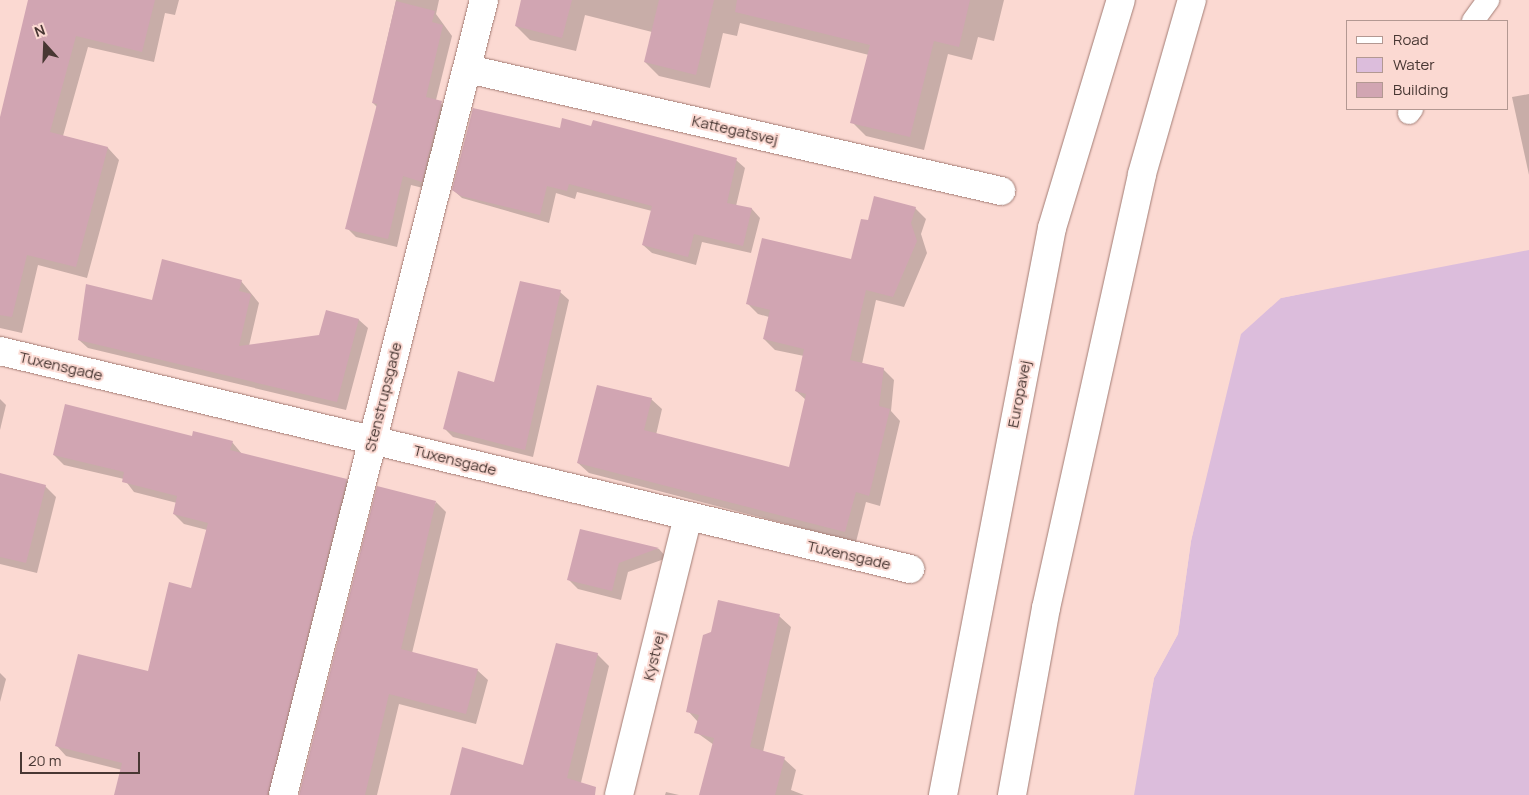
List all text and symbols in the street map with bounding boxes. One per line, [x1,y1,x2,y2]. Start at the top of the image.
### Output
north arrow [20,20,70,70]
text: N [32,20,48,41]
legend [1346,20,1509,110]
text: Road [1393,29,1429,50]
text: Water [1393,54,1435,75]
text: Building [1393,79,1448,100]
street label: Kattegatsvej [690,111,780,149]
street label: Stenstrupsgade [361,340,405,454]
street label: Tuxensgade [18,348,104,384]
street label: Europavej [1004,359,1034,429]
street label: Tuxensgade [412,441,498,479]
street label: Tuxensgade [806,537,892,573]
street label: Kystvej [639,630,669,682]
scale bar [22,742,142,774]
text: 20 m [28,750,61,771]

